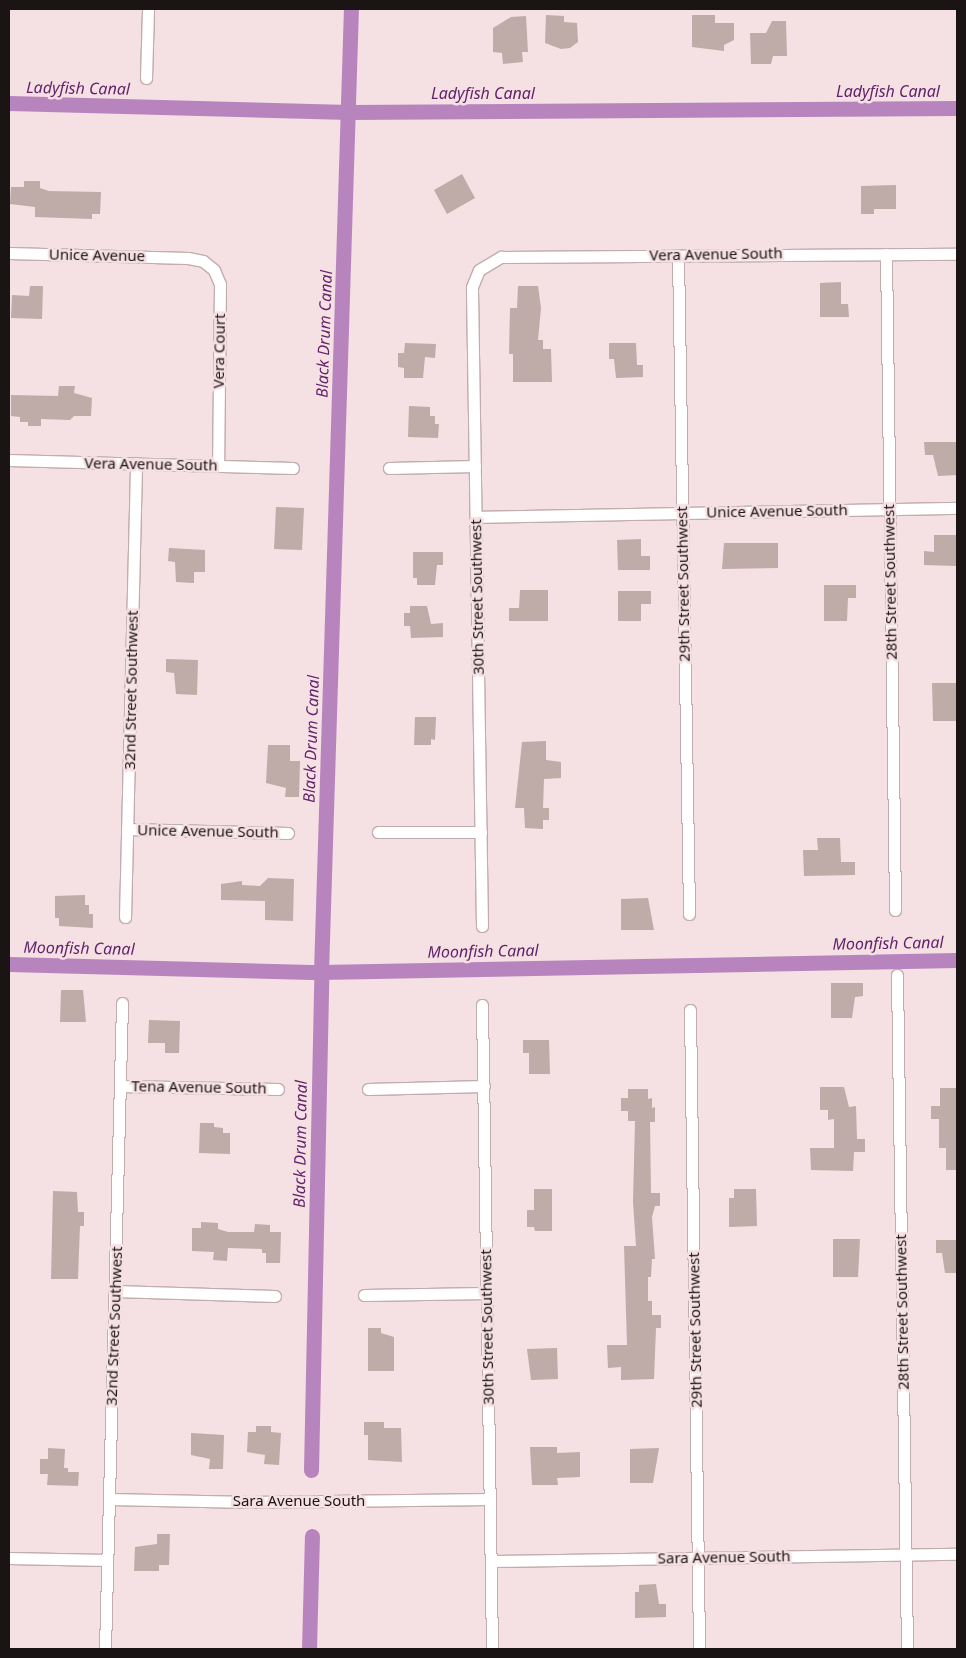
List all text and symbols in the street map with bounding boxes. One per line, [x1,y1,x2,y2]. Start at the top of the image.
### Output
water label: Ladyfish Canal [26,77,130,99]
water label: Ladyfish Canal [836,81,940,101]
water label: Ladyfish Canal [431,83,535,103]
street label: Vera Avenue South [649,244,783,264]
street label: Unice Avenue [49,245,145,265]
water label: Black Drum Canal [312,270,336,398]
street label: Vera Court [209,313,229,389]
street label: Vera Avenue South [84,454,218,474]
street label: Unice Avenue South [706,501,848,521]
street label: 28th Street Southwest [880,504,900,660]
street label: 29th Street Southwest [673,506,693,662]
street label: 30th Street Southwest [467,519,487,675]
street label: 32nd Street Southwest [121,610,141,770]
water label: Black Drum Canal [299,675,323,803]
street label: Unice Avenue South [137,821,279,841]
water label: Moonfish Canal [832,932,944,954]
water label: Moonfish Canal [23,937,135,959]
water label: Moonfish Canal [427,940,539,962]
street label: Tena Avenue South [131,1077,267,1097]
water label: Black Drum Canal [289,1080,311,1208]
street label: 28th Street Southwest [892,1234,912,1390]
street label: 32nd Street Southwest [102,1246,126,1406]
street label: 30th Street Southwest [477,1249,497,1405]
street label: 29th Street Southwest [685,1252,705,1408]
street label: Sara Avenue South [233,1492,365,1510]
street label: Sara Avenue South [658,1547,790,1567]

